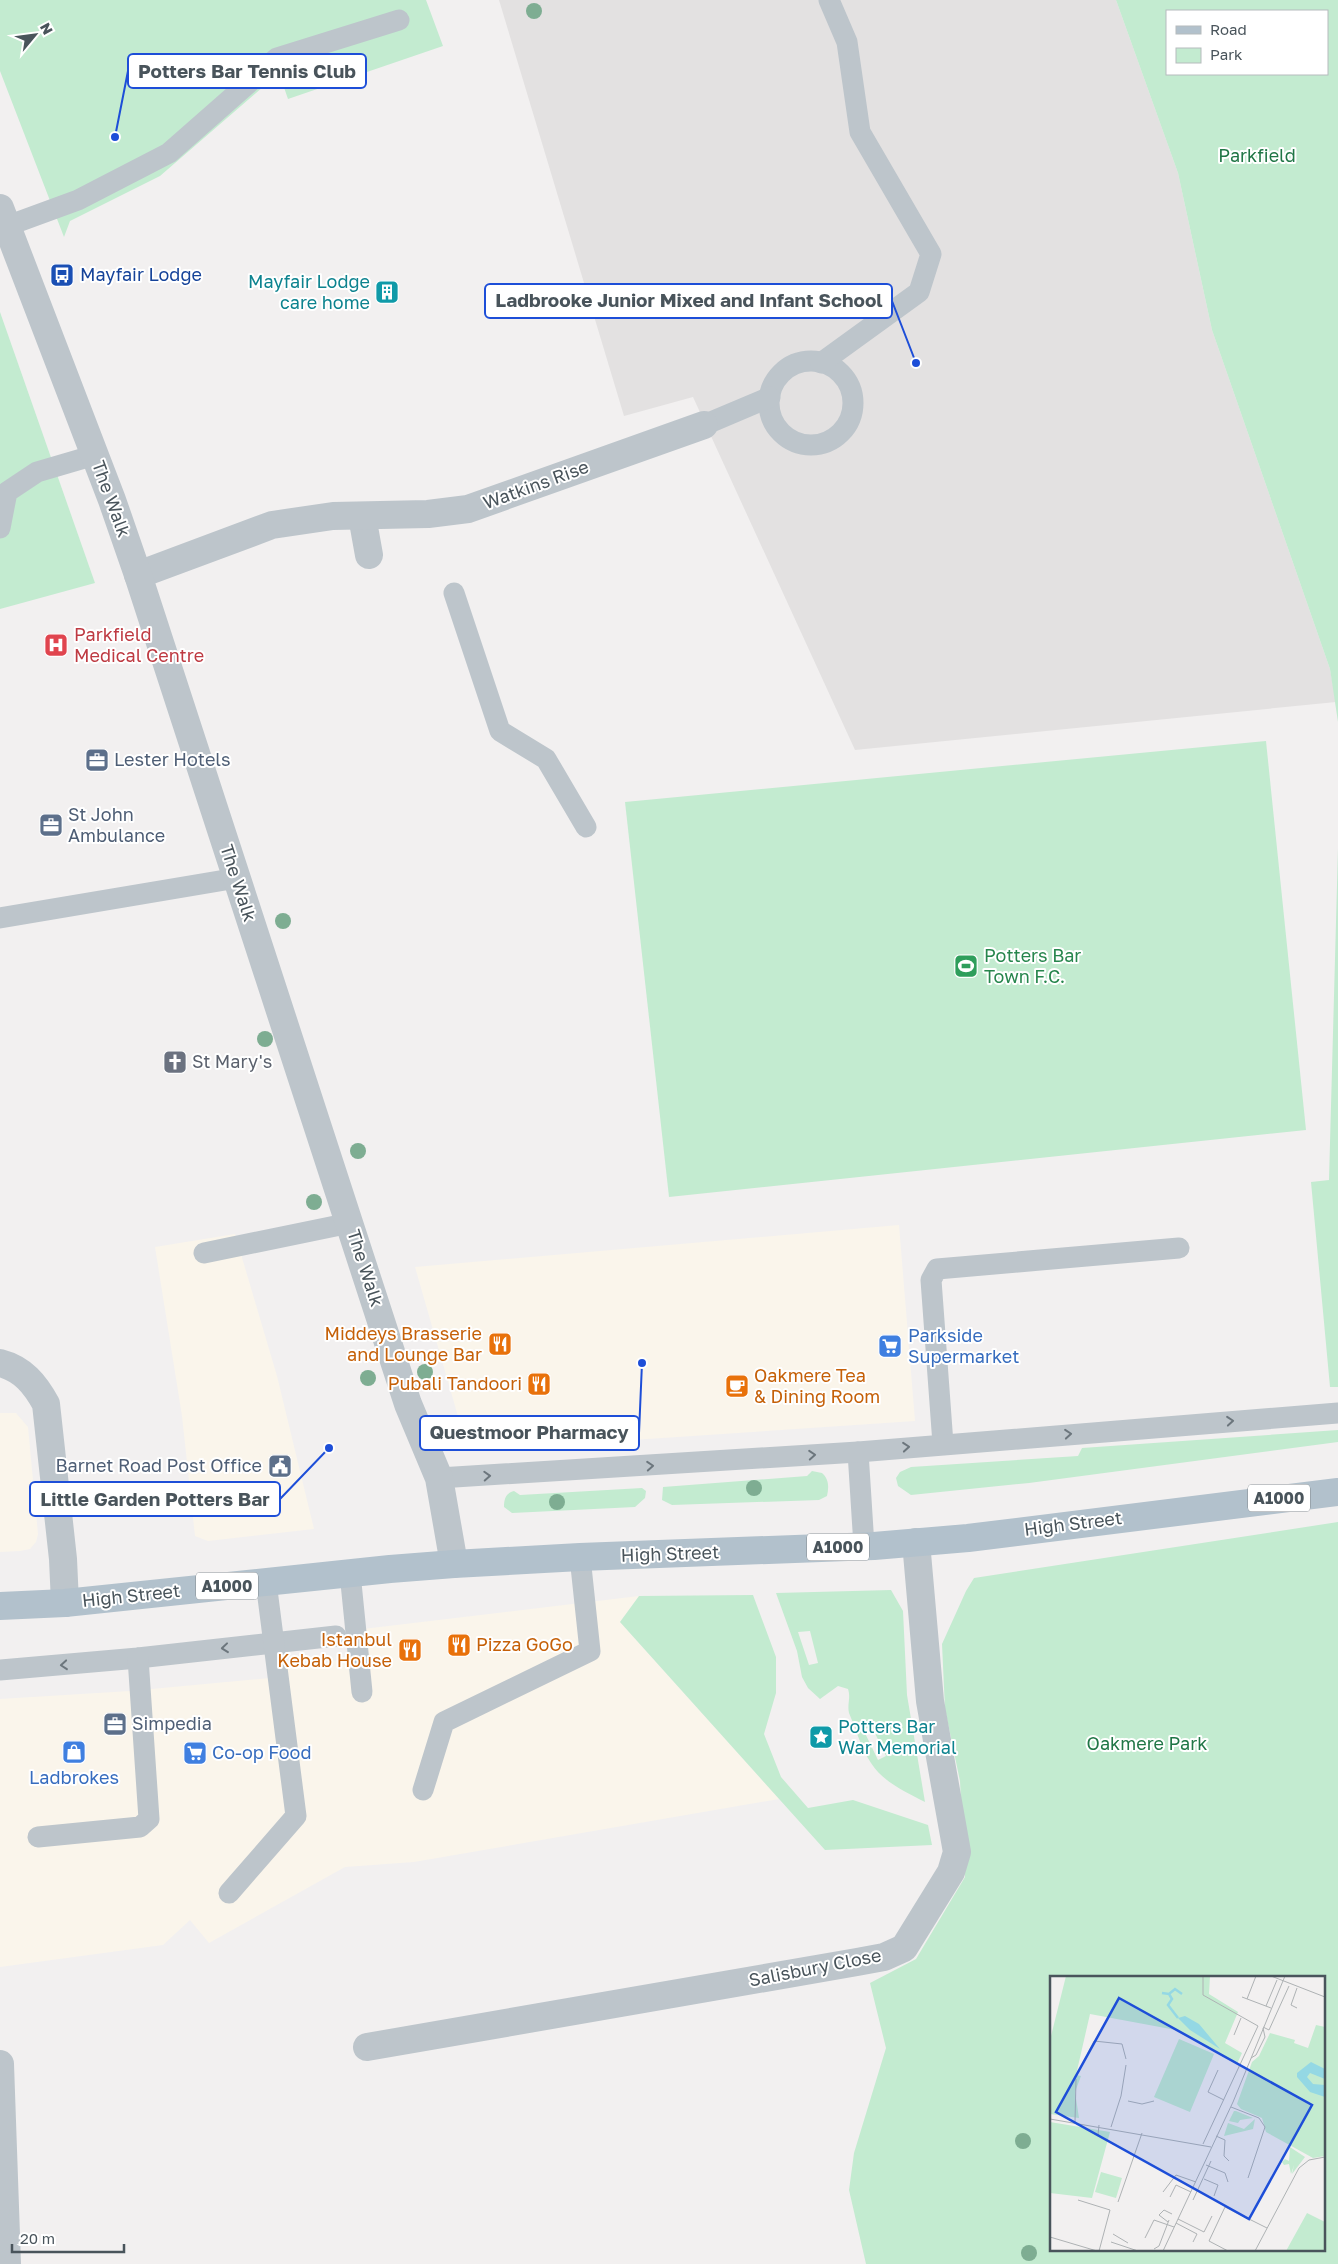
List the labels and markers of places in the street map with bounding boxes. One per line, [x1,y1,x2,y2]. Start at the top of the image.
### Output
callout: Potters Bar Tennis Club [128,54,366,88]
bus stop icon: Mayfair Lodge [49,262,75,288]
place label: Mayfair Lodge [80,263,202,285]
place label: Mayfair Lodge care home [248,270,370,313]
building icon: Mayfair Lodge care home [374,279,400,305]
callout: Ladbrooke Junior Mixed and Infant School [485,284,892,318]
place label: Parkfield Medical Centre [74,623,204,666]
hospital icon: Parkfield Medical Centre [43,632,69,658]
office icon: Lester Hotels [84,747,110,773]
place label: Lester Hotels [114,748,231,770]
place label: St John Ambulance [68,803,165,846]
office icon: St John Ambulance [38,812,64,838]
place label: Potters Bar Town F.C. [984,944,1081,987]
sports icon: Potters Bar Town F.C. [953,953,979,979]
church icon: St Mary's [162,1049,188,1075]
place label: St Mary's [192,1050,272,1072]
place label: Middeys Brasserie and Lounge Bar [324,1322,482,1365]
place label: Parkside Supermarket [908,1324,1020,1367]
restaurant icon: Middeys Brasserie and Lounge Bar [487,1331,513,1357]
supermarket icon: Parkside Supermarket [877,1333,903,1359]
place label: Oakmere Tea & Dining Room [754,1364,880,1407]
restaurant icon: Pubali Tandoori [526,1371,552,1397]
place label: Pubali Tandoori [388,1372,522,1394]
cafe icon: Oakmere Tea & Dining Room [724,1373,750,1399]
callout: Questmoor Pharmacy [420,1416,639,1450]
public building icon: Barnet Road Post Office [267,1453,293,1479]
place label: Barnet Road Post Office [56,1454,262,1476]
callout: Little Garden Potters Bar [30,1482,280,1516]
place label: Istanbul Kebab House [277,1628,392,1671]
restaurant icon: Pizza GoGo [446,1632,472,1658]
place label: Pizza GoGo [476,1633,573,1655]
restaurant icon: Istanbul Kebab House [397,1637,423,1663]
office icon: Simpedia [102,1711,128,1737]
place label: Simpedia [132,1712,212,1734]
place label: Potters Bar War Memorial [838,1715,957,1758]
place icon: Potters Bar War Memorial [808,1724,834,1750]
shop icon: Ladbrokes [61,1739,87,1765]
supermarket icon: Co-op Food [182,1740,208,1766]
place label: Co-op Food [212,1741,311,1763]
place label: Ladbrokes [29,1766,119,1788]

